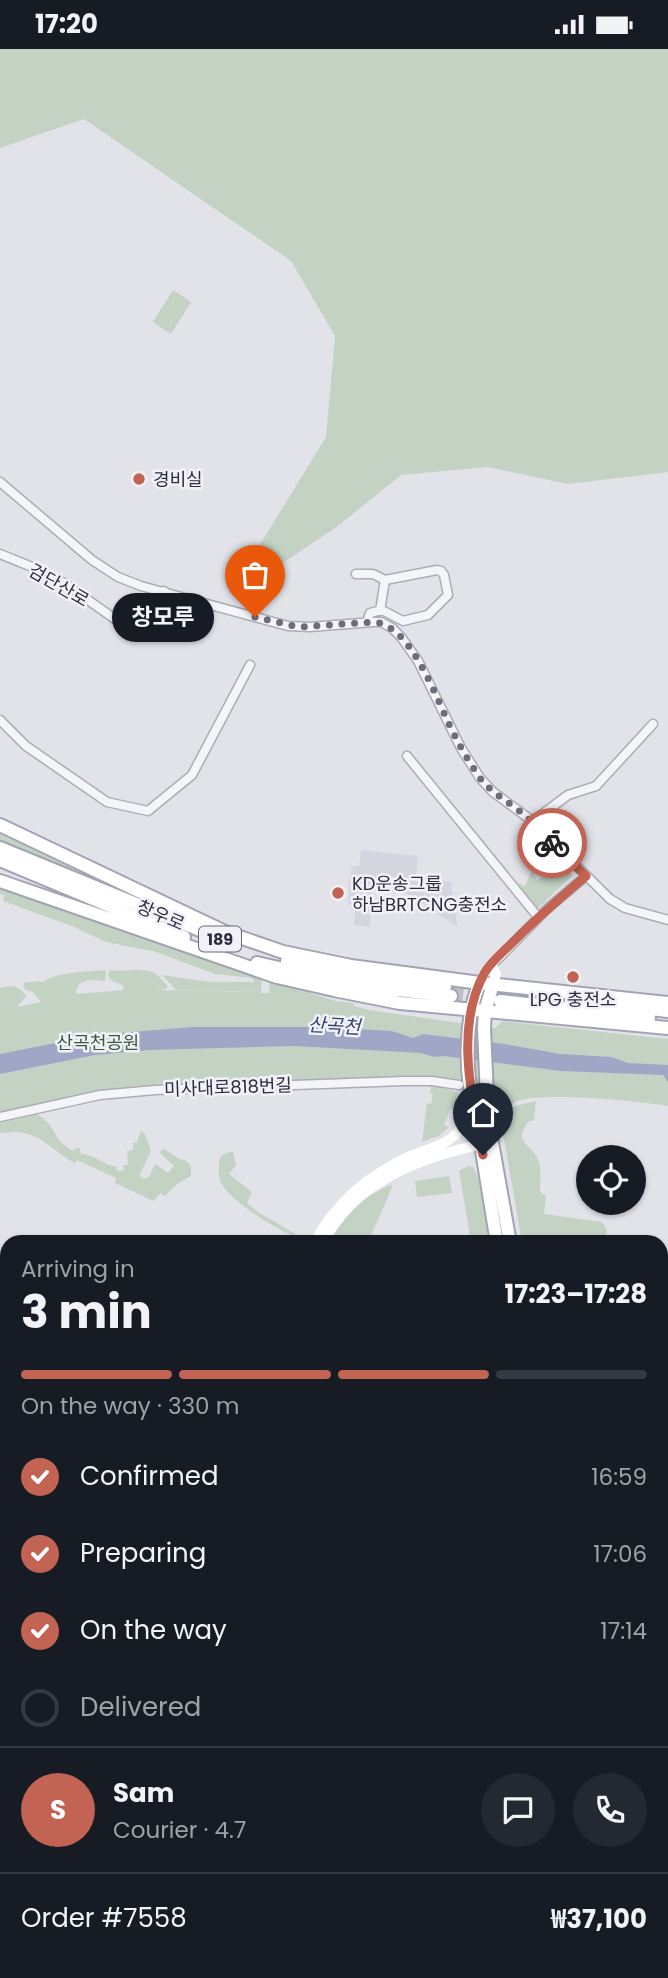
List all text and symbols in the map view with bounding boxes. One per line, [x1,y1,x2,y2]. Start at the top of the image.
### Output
text: 17:20 [35,6,98,42]
place label: 경비실 [153,467,203,492]
marker: 경비실 [131,471,147,487]
pin [225,545,285,617]
icon: bag [236,556,274,594]
street label: 검단산로 [24,558,94,612]
callout: 창모루 [112,593,213,641]
text: 창모루 [131,601,195,633]
courier [517,808,587,878]
icon: bike [533,824,571,862]
place label: KD운송그룹 하남BRTCNG충전소 [352,871,507,917]
marker: KD운송그룹 하남BRTCNG충전소 [330,885,346,901]
street label: 창우로 [133,894,189,936]
road number: 189 [199,926,241,951]
marker: LPG 충전소 [565,969,581,985]
place label: LPG 충전소 [530,987,616,1012]
water label: 산곡천 [307,1011,362,1041]
park label: 산곡천공원 [57,1030,139,1055]
street label: 미사대로818번길 [164,1072,292,1102]
pin [453,1083,513,1155]
icon: home [464,1094,502,1132]
map controls [576,1145,646,1215]
button: locate [576,1145,646,1215]
text: Arriving in [21,1253,135,1285]
text: 17:23–17:28 [505,1276,647,1312]
text: 3 min [21,1280,152,1344]
text: On the way · 330 m [21,1390,239,1422]
icon: check [21,1458,59,1496]
text: Confirmed [80,1458,218,1494]
text: 16:59 [591,1461,647,1493]
icon: check [21,1535,59,1573]
text: Preparing [80,1535,206,1571]
text: 17:06 [593,1538,647,1570]
icon: check [21,1612,59,1650]
text: On the way [80,1612,227,1648]
text: 17:14 [600,1615,647,1647]
text: Delivered [80,1689,201,1725]
button: chat [481,1773,555,1847]
button: phone [573,1773,647,1847]
text: Sam [113,1775,174,1811]
text: S [50,1792,66,1828]
text: Courier · 4.7 [113,1814,246,1846]
text: Order #7558 [21,1900,187,1936]
text: ₩37,100 [551,1901,647,1937]

